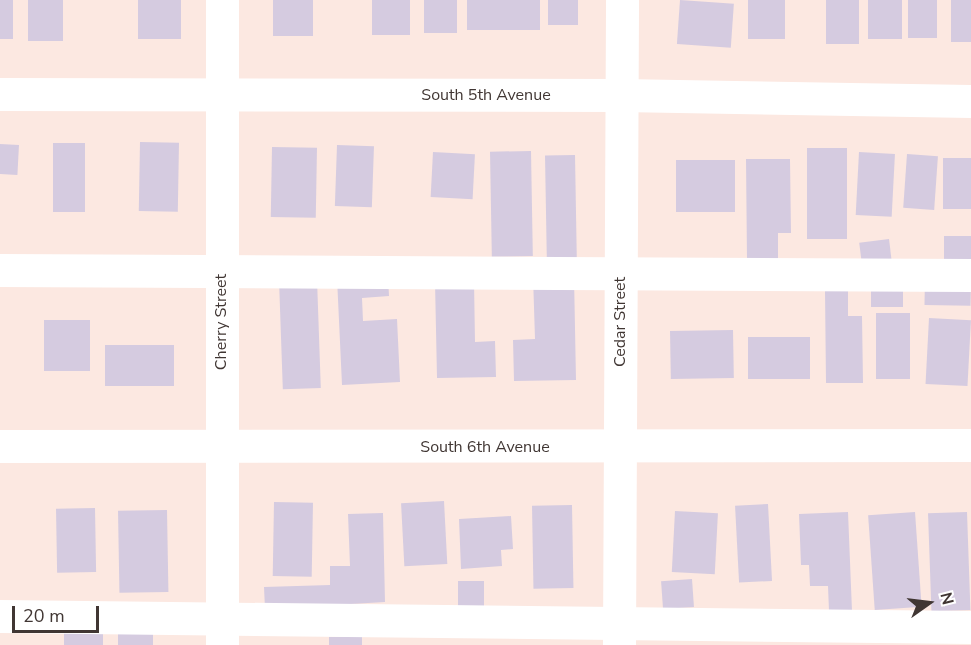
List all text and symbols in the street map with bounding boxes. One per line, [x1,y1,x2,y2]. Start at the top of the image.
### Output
street label: South 5th Avenue [421,85,551,105]
street label: Cherry Street [211,274,231,370]
street label: Cedar Street [610,277,630,367]
street label: South 6th Avenue [420,437,550,457]
north arrow [899,573,959,633]
text: N [934,590,959,607]
scale bar [15,594,102,632]
text: 20 m [23,604,65,628]

